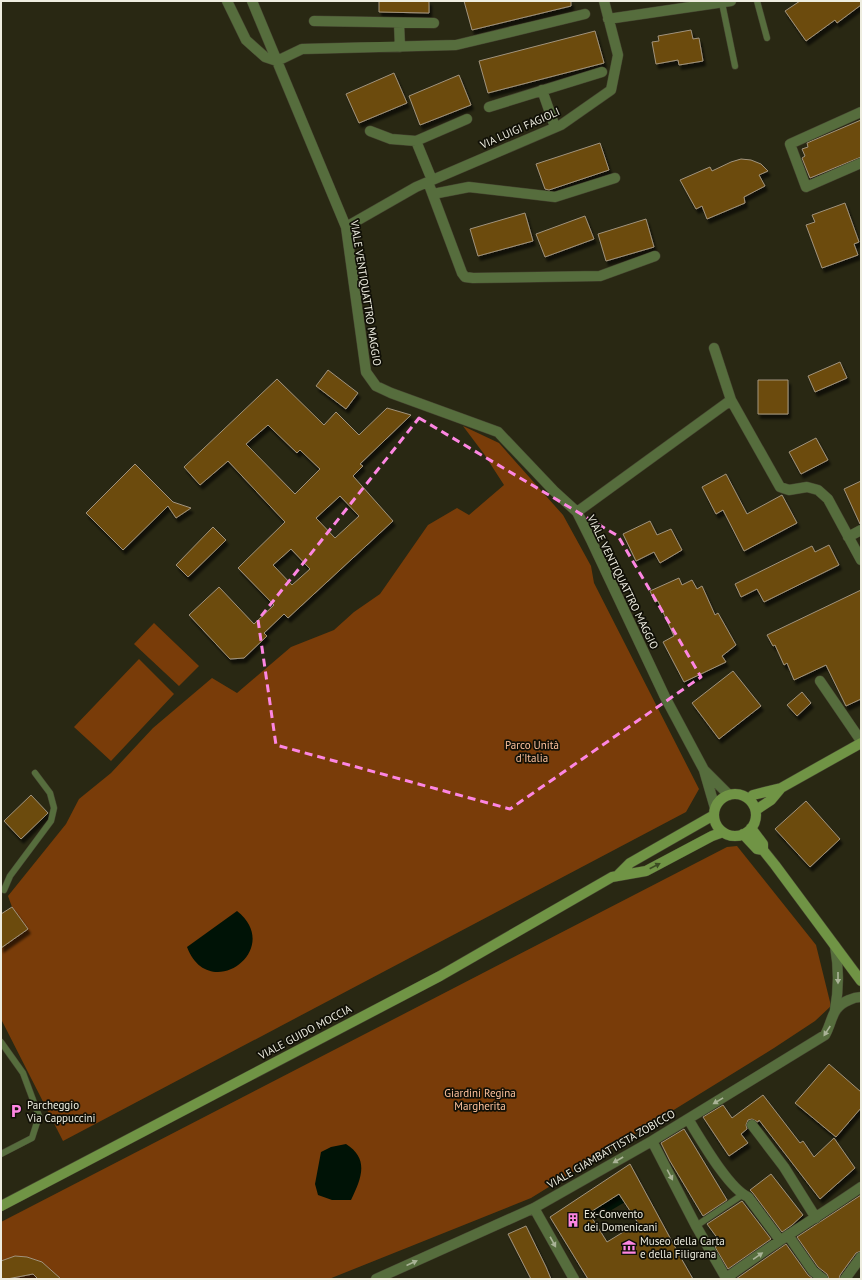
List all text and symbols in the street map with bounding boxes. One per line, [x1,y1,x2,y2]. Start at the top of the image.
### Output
street label: VIA LUIGI FAGIOLI [477,104,562,152]
street label: VIALE VENTIQUATTRO MAGGIO [347,218,384,367]
street label: VIALE VENTIQUATTRO MAGGIO [584,512,662,651]
park label: Parco Unità d'Italia [505,738,559,765]
one-way arrow [649,863,661,869]
one-way arrow [835,972,841,985]
street label: VIALE GUIDO MOCCIA [255,1001,354,1063]
one-way arrow [823,1025,830,1036]
park label: Giardini Regina Margherita [444,1086,516,1113]
one-way arrow [712,1097,724,1104]
place label: Parcheggio Via Cappuccini [26,1098,96,1125]
parking icon: Parcheggio Via Cappuccini [8,1103,24,1119]
street label: VIALE GIAMBATTISTA ZOBICCO [544,1107,678,1192]
one-way arrow [612,1157,624,1163]
one-way arrow [666,1169,673,1181]
place label: Ex-Convento dei Domenicani [584,1207,657,1234]
building icon: Ex-Convento dei Domenicani [565,1212,581,1228]
place label: Museo della Carta e della Filigrana [640,1234,725,1261]
one-way arrow [549,1236,556,1248]
museum icon: Museo della Carta e della Filigrana [621,1239,637,1255]
one-way arrow [753,1252,763,1260]
one-way arrow [406,1260,417,1266]

